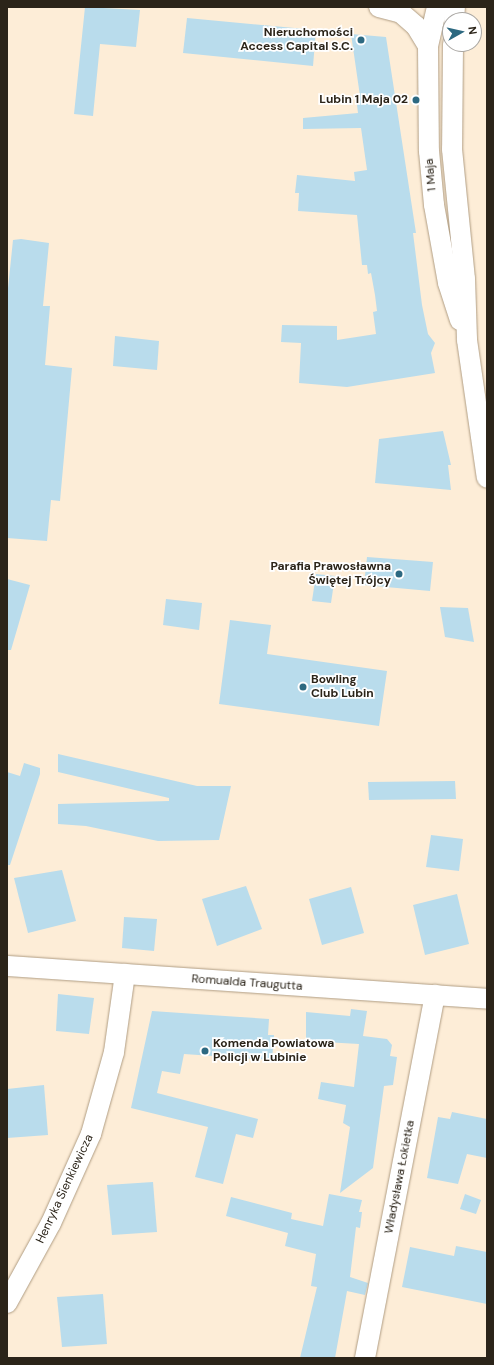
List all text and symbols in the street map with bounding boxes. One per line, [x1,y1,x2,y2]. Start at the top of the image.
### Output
north arrow [442,12,482,52]
place label: Nieruchomości Access Capital S.C. [240,26,353,54]
text: N [465,26,480,35]
marker: Nieruchomości Access Capital S.C. [356,35,366,45]
place label: Lubin 1 Maja 02 [319,93,408,107]
marker: Lubin 1 Maja 02 [411,95,421,105]
street label: 1 Maja [422,158,440,192]
place label: Parafia Prawosławna Świętej Trójcy [270,560,391,588]
marker: Parafia Prawosławna Świętej Trójcy [394,569,404,579]
place label: Bowling Club Lubin [311,673,374,701]
marker: Bowling Club Lubin [298,682,308,692]
street label: Romualda Traugutta [191,972,303,994]
place label: Komenda Powiatowa Policji w Lubinie [213,1037,334,1065]
marker: Komenda Powiatowa Policji w Lubinie [200,1046,210,1056]
street label: Władysława Łokietka [382,1119,418,1235]
street label: Henryka Sienkiewicza [33,1132,97,1246]

